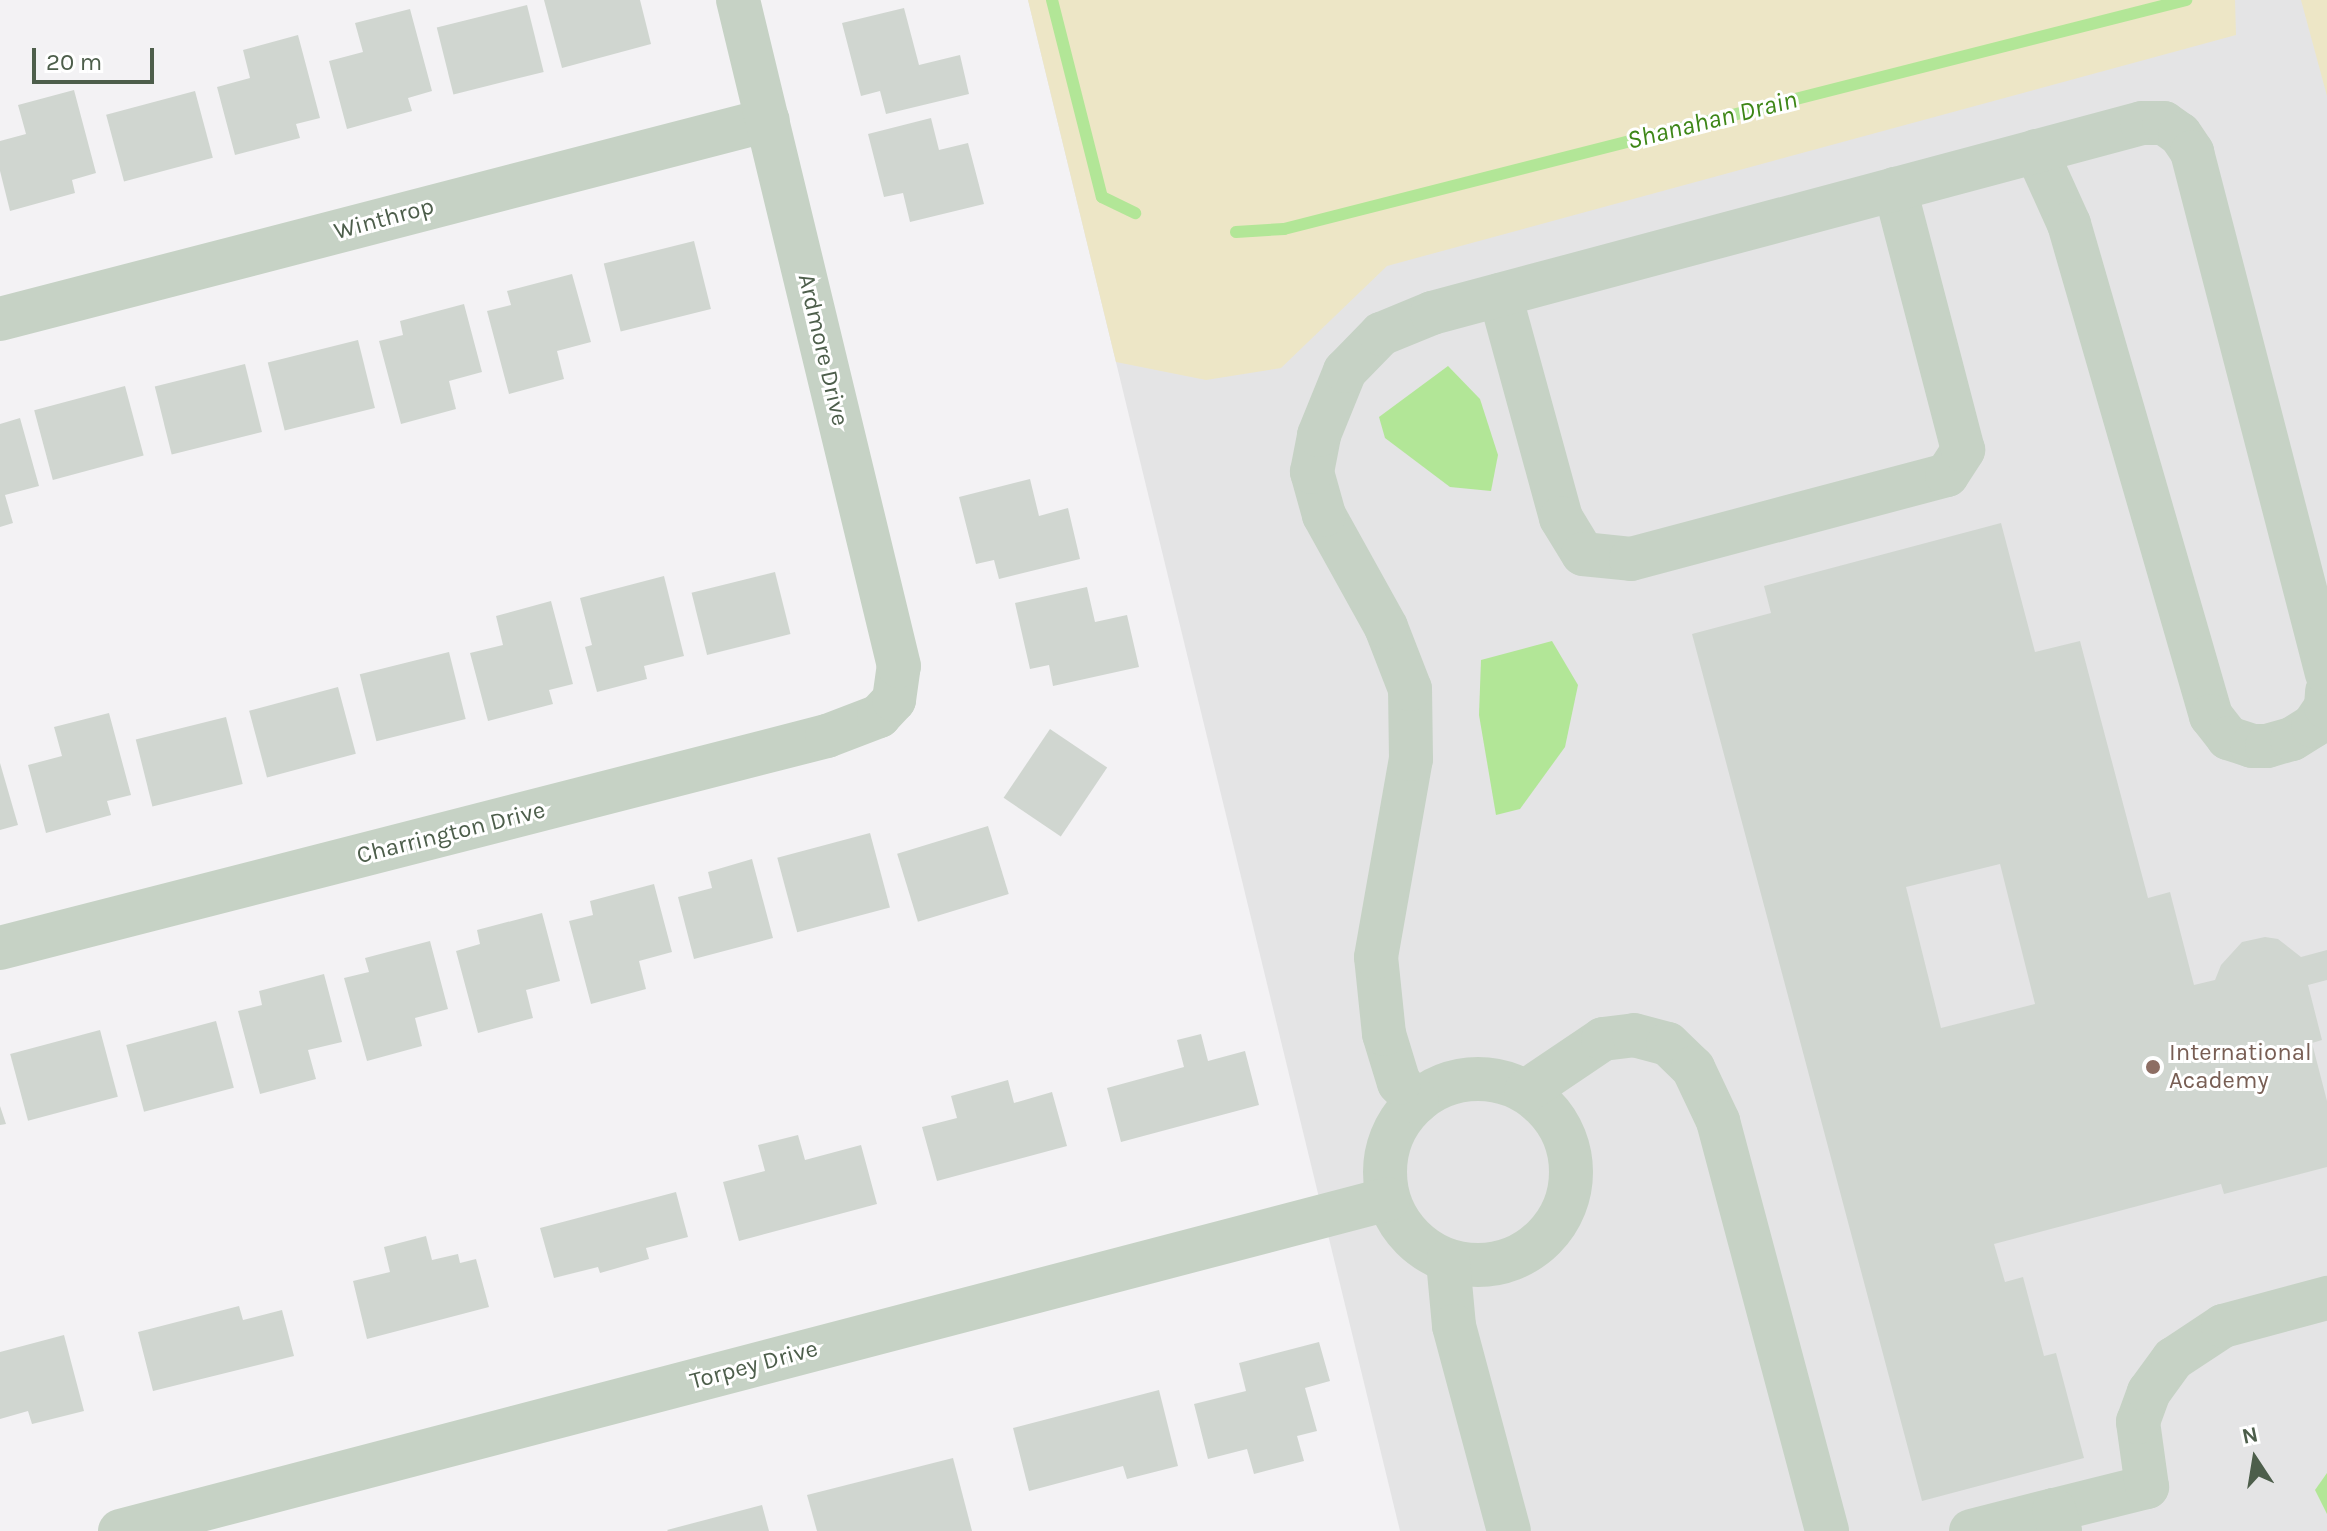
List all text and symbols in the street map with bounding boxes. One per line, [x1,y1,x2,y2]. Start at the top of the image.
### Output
scale bar [36,32,158,82]
text: 20 m [46,48,102,76]
water label: Shanahan Drain [1624,84,1800,156]
street label: Winthrop [331,192,437,246]
street label: Ardmore Drive [792,271,854,429]
street label: Charrington Drive [354,796,548,870]
place label: International Academy [2169,1039,2312,1095]
marker: International Academy [2144,1058,2162,1076]
street label: Torpey Drive [687,1334,821,1396]
north arrow [2215,1419,2295,1499]
text: N [2240,1421,2260,1450]

